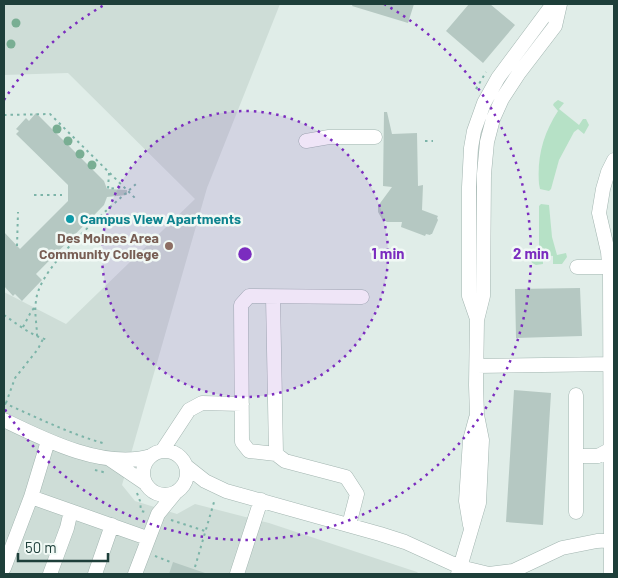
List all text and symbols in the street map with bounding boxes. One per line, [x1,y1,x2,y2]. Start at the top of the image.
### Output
place label: Campus View Apartments [80,210,241,227]
marker: Campus View Apartments [64,213,76,225]
place label: Des Moines Area Community College [39,229,159,262]
marker: Des Moines Area Community College [163,240,175,252]
text: 1 min [372,244,404,262]
text: 2 min [513,244,549,262]
centre of rings [236,245,254,263]
scale bar [18,530,108,562]
text: 50 m [25,538,57,556]

